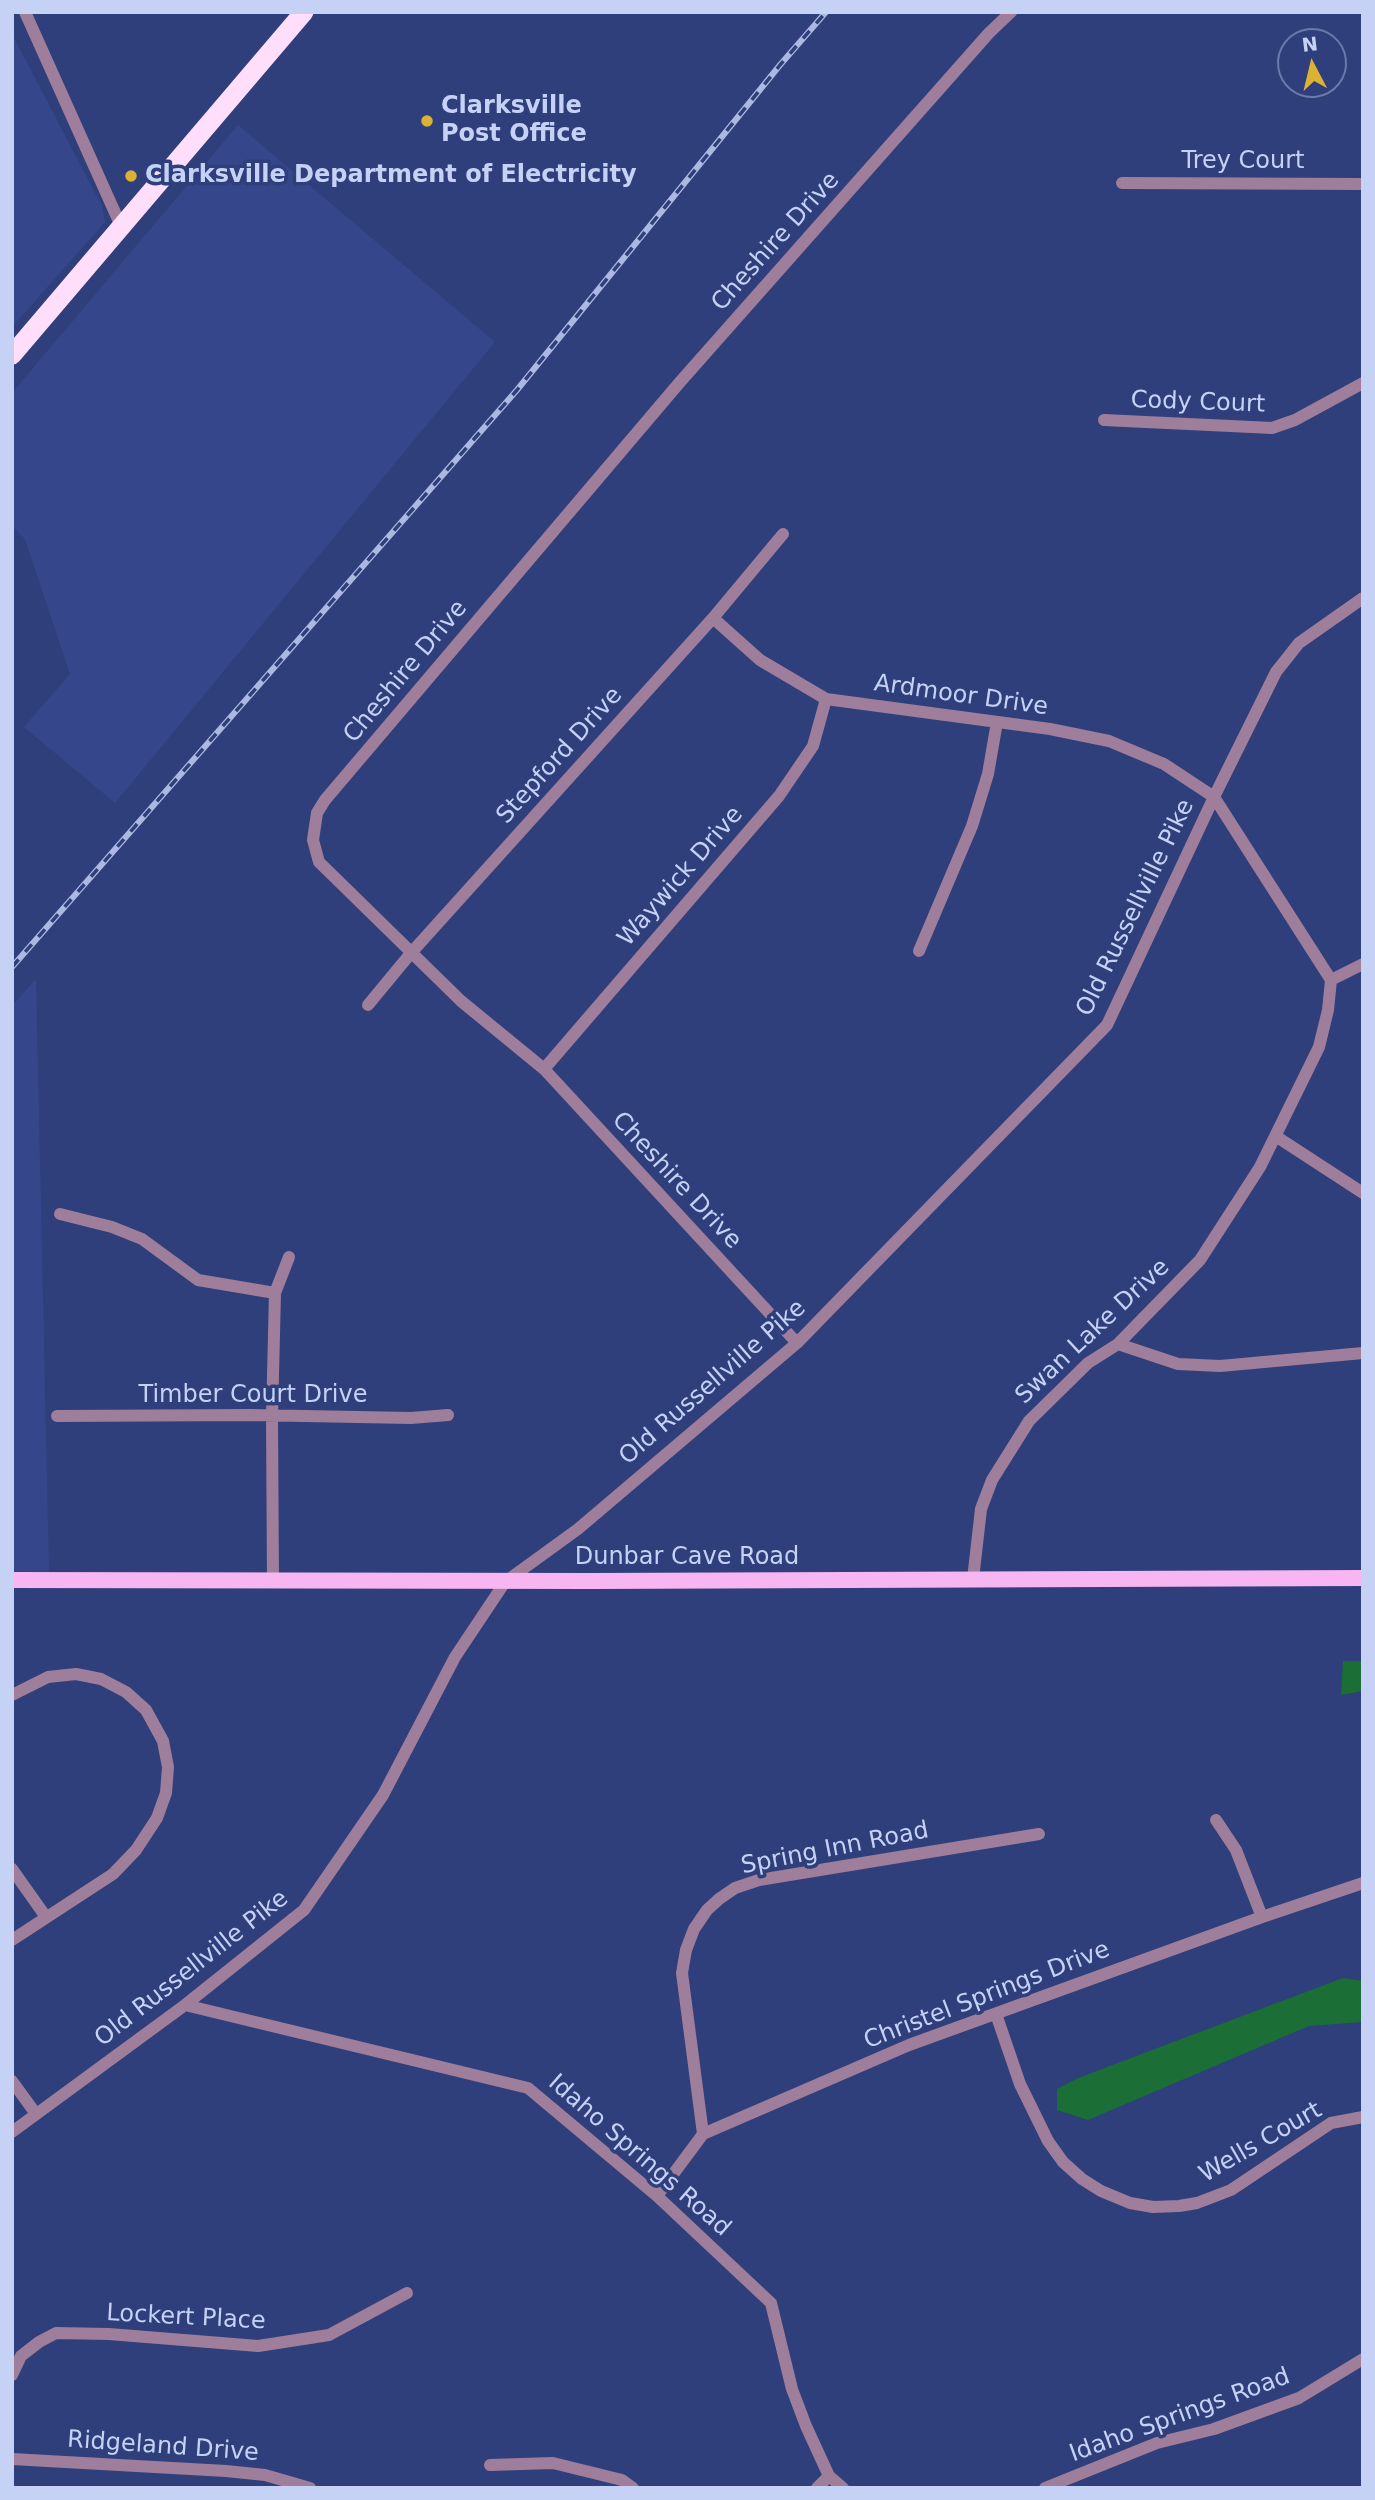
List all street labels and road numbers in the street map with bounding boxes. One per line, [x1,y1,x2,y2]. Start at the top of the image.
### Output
street label: Trey Court [1182,148,1304,176]
street label: Cheshire Drive [706,167,846,317]
street label: Cody Court [1130,386,1266,420]
street label: Cheshire Drive [338,595,474,749]
street label: Ardmoor Drive [872,670,1050,722]
street label: Stepford Drive [491,682,629,830]
street label: Old Russellville Pike [1071,795,1201,1021]
street label: Waywick Drive [612,801,750,953]
street label: Cheshire Drive [605,1107,747,1255]
street label: Swan Lake Drive [1010,1253,1176,1411]
street label: Old Russellville Pike [614,1294,812,1472]
street label: Timber Court Drive [138,1382,368,1410]
street label: Dunbar Cave Road [575,1544,799,1572]
street label: Spring Inn Road [739,1817,931,1881]
street label: Old Russellville Pike [90,1885,294,2053]
street label: Christel Springs Drive [860,1936,1114,2056]
street label: Idaho Springs Road [542,2069,736,2243]
street label: Wells Court [1195,2096,1327,2190]
street label: Lockert Place [106,2299,266,2337]
street label: Idaho Springs Road [1066,2363,1294,2469]
street label: Ridgeland Drive [66,2426,260,2468]

